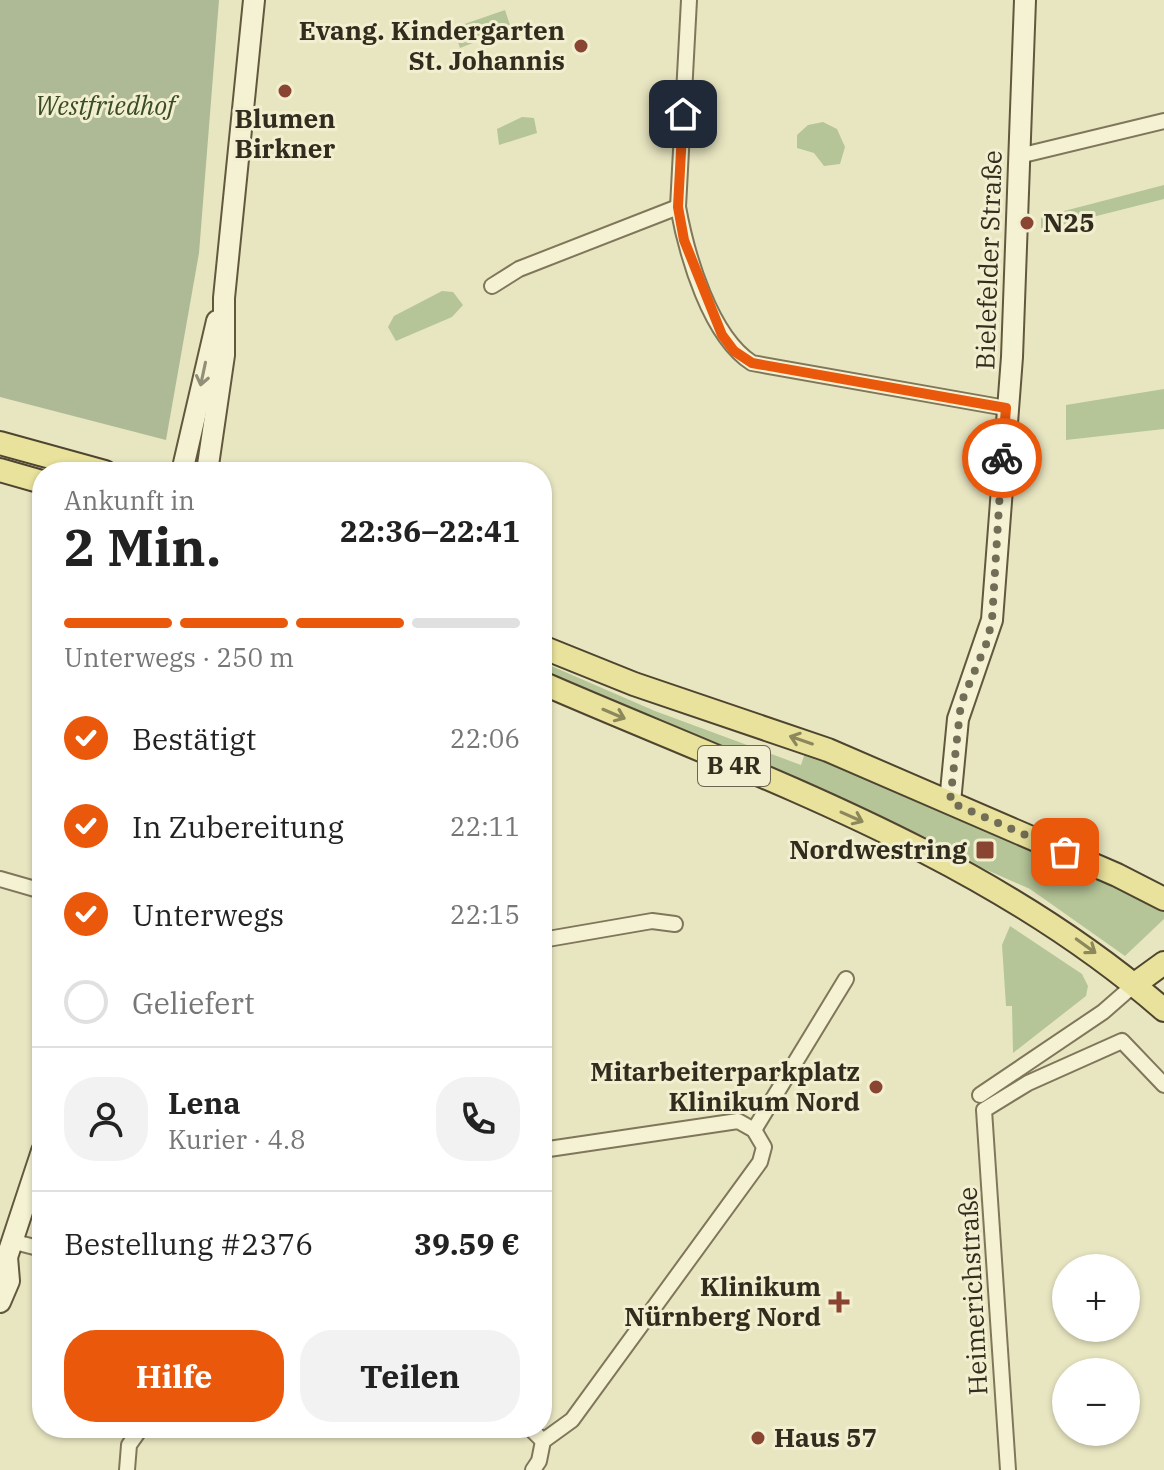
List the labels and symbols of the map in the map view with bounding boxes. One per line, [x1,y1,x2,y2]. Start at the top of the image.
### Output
place label: Evang. Kindergarten St. Johannis [299,13,565,77]
marker: Evang. Kindergarten St. Johannis [572,37,590,55]
pin [649,80,717,148]
marker: Blumen Birkner [276,82,294,100]
park label: Westfriedhof [35,88,180,122]
place label: Blumen Birkner [235,101,336,165]
street label: Bielefelder Straße [967,150,1009,370]
place label: N25 [1043,205,1095,239]
marker: N25 [1018,214,1036,232]
one-way arrow [195,360,210,386]
courier [962,418,1042,498]
one-way arrow [601,707,625,722]
one-way arrow [789,731,814,746]
road number: B 4R [698,746,770,786]
one-way arrow [840,810,864,825]
pin [1031,818,1099,886]
place label: Nordwestring [789,832,967,866]
marker: Nordwestring [974,839,996,861]
one-way arrow [1074,937,1096,954]
place label: Mitarbeiterparkplatz Klinikum Nord [590,1054,860,1118]
marker: Mitarbeiterparkplatz Klinikum Nord [867,1078,885,1096]
street label: Heimerichstraße [950,1186,994,1396]
place label: Klinikum Nürnberg Nord [624,1269,821,1333]
marker: Klinikum Nürnberg Nord [828,1291,850,1313]
place label: Haus 57 [774,1420,877,1454]
marker: Haus 57 [749,1429,767,1447]

